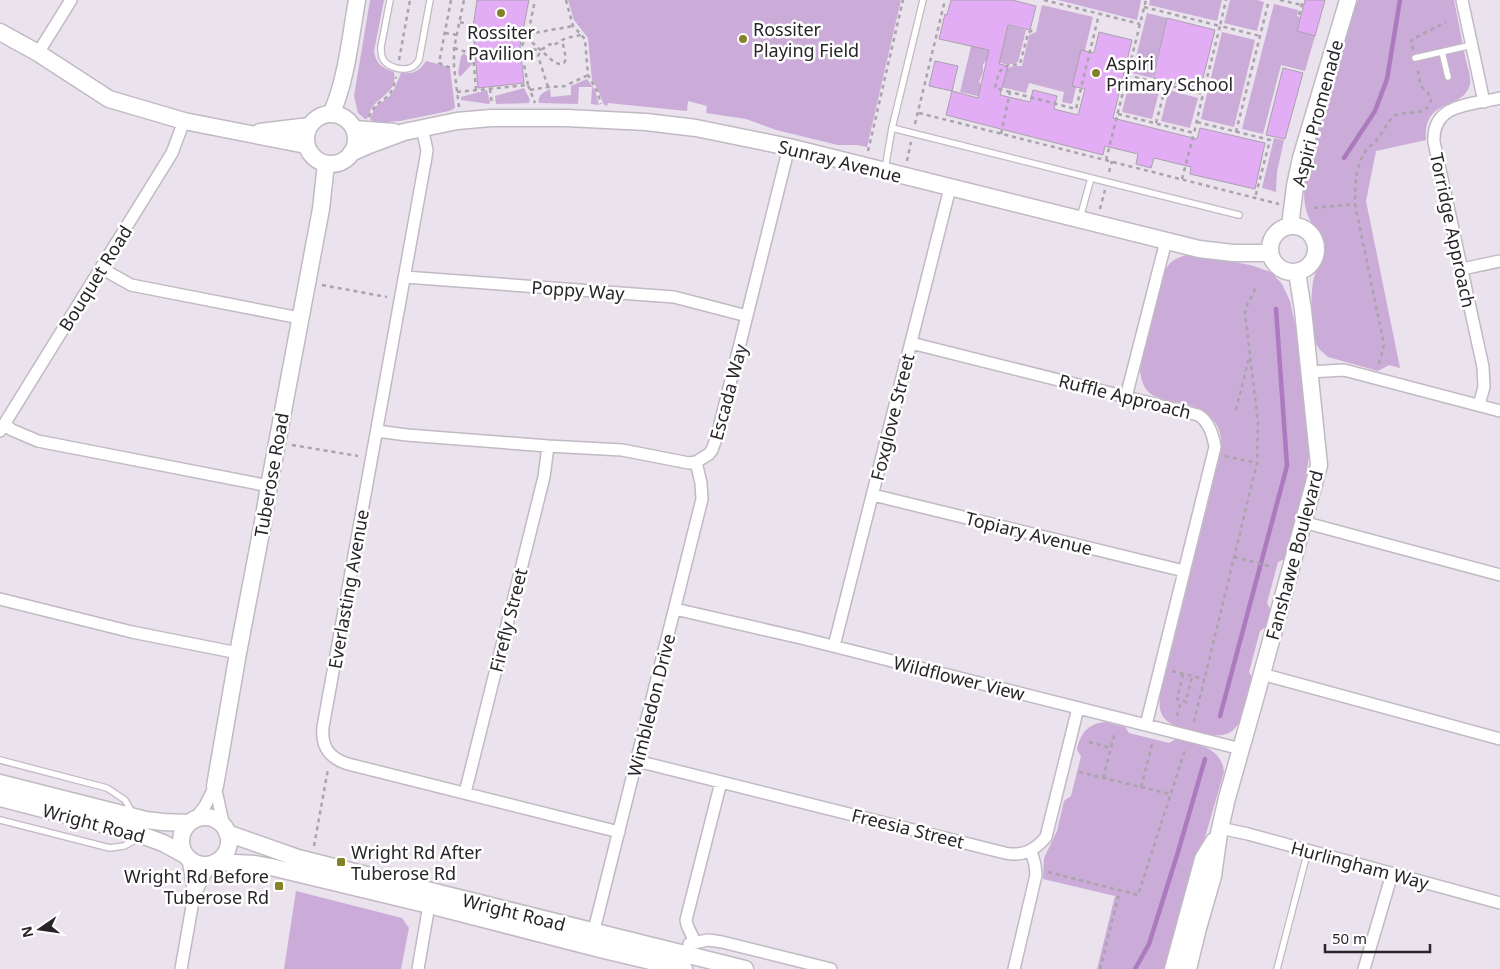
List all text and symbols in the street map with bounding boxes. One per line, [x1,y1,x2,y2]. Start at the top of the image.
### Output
marker: Rossiter Pavilion [495,7,507,19]
place label: Rossiter Playing Field [753,17,859,62]
place label: Rossiter Pavilion [467,20,536,65]
marker: Rossiter Playing Field [737,33,749,45]
street label: Aspiri Promenade [1286,37,1348,189]
place label: Aspiri Primary School [1106,51,1233,96]
marker: Aspiri Primary School [1090,67,1102,79]
street label: Sunray Avenue [776,134,904,188]
street label: Torridge Approach [1425,150,1481,310]
street label: Bouquet Road [53,221,137,335]
street label: Poppy Way [531,275,626,305]
street label: Escada Way [704,340,753,443]
street label: Foxglove Street [865,351,919,483]
street label: Ruffle Approach [1056,368,1194,424]
street label: Tuberose Road [248,411,294,539]
street label: Fanshawe Boulevard [1260,467,1328,643]
street label: Topiary Avenue [963,506,1095,560]
street label: Everlasting Avenue [322,507,374,671]
street label: Firefly Street [484,565,533,674]
street label: Wimbledon Drive [622,631,680,779]
street label: Wildflower View [891,650,1027,706]
street label: Wright Road [40,798,148,848]
street label: Freesia Street [849,802,967,854]
street label: Hurlingham Way [1288,835,1432,895]
place label: Wright Rd After Tuberose Rd [351,840,482,885]
marker: Wright Rd After Tuberose Rd [335,856,347,868]
place label: Wright Rd Before Tuberose Rd [124,864,269,909]
marker: Wright Rd Before Tuberose Rd [273,880,285,892]
street label: Wright Road [460,888,568,936]
north arrow [15,904,65,954]
scale bar [1325,922,1430,954]
text: N [16,924,37,940]
text: 50 m [1332,928,1367,948]

